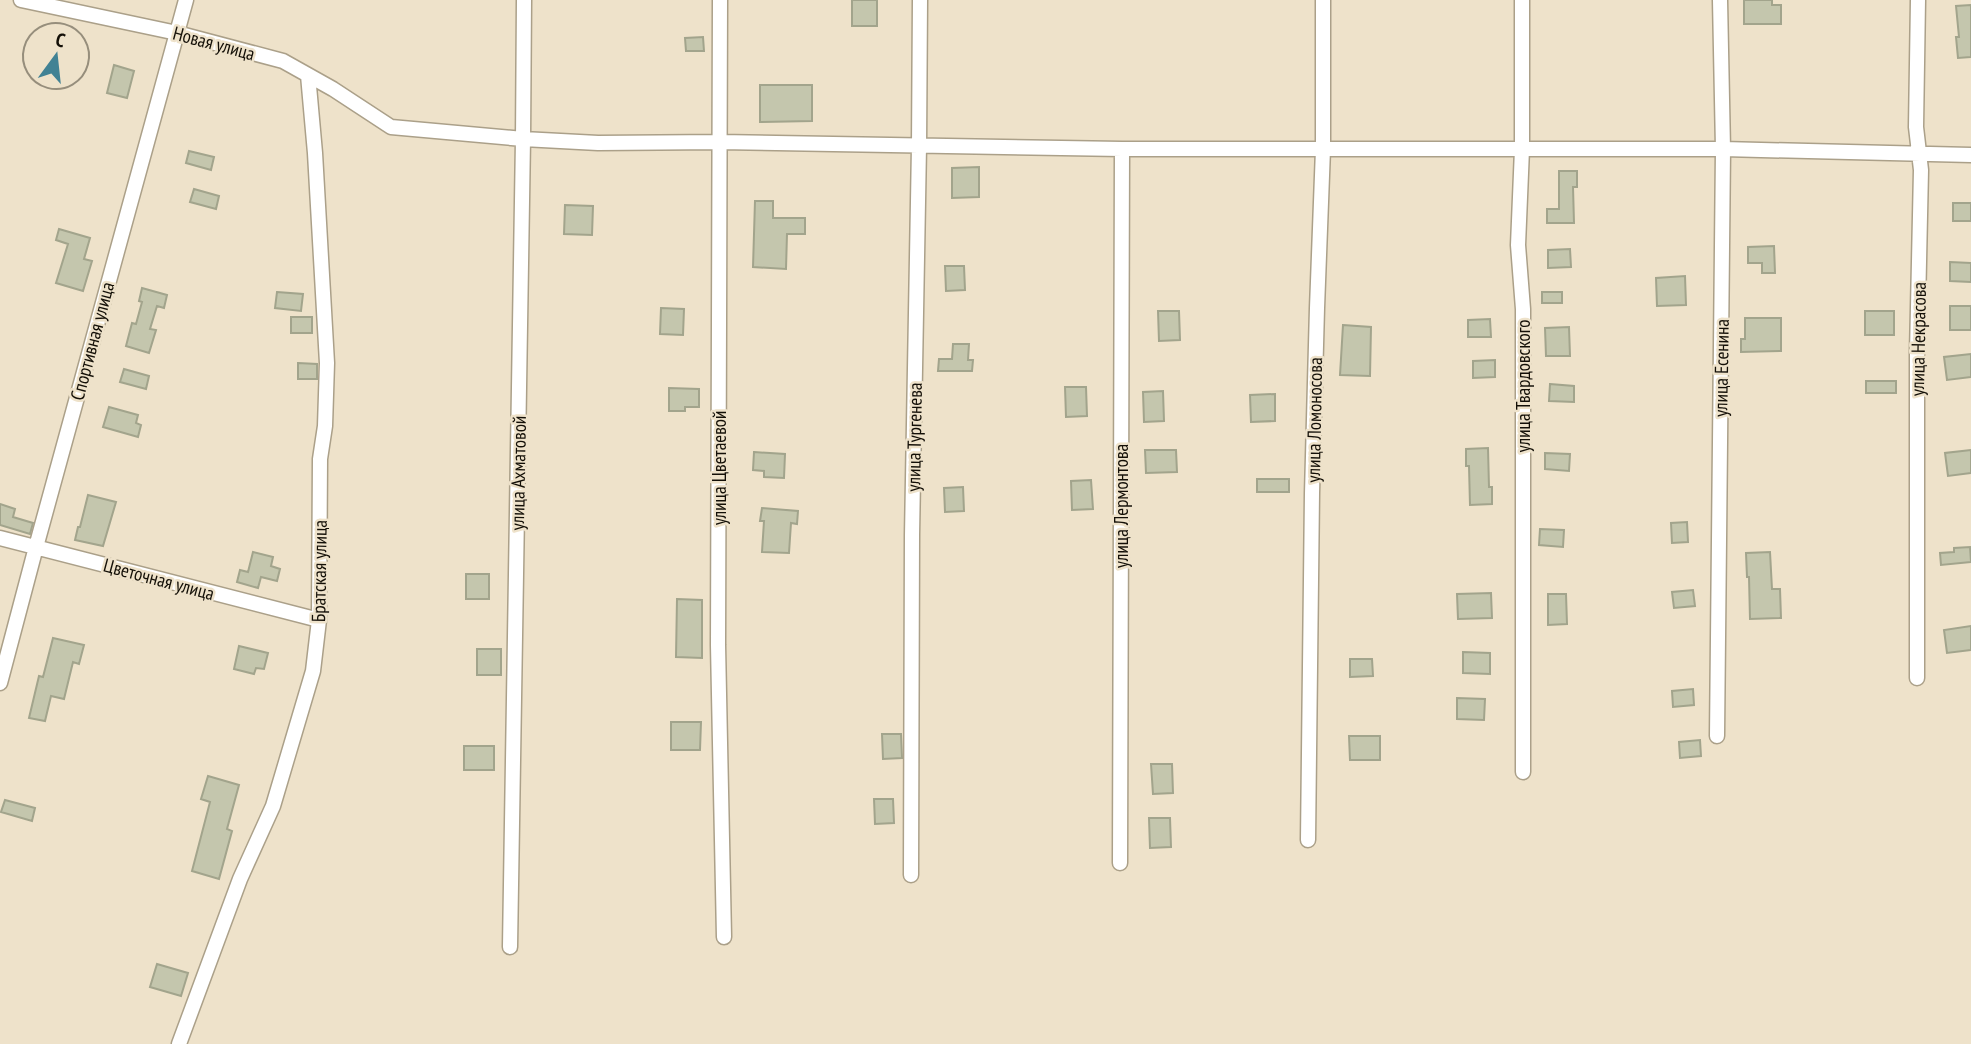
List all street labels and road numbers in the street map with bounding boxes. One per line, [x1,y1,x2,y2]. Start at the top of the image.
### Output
street label: Новая улица [170,21,258,65]
street label: Спортивная улица [65,279,119,403]
street label: улица Некрасова [1905,282,1931,396]
street label: улица Есенина [1708,319,1734,417]
street label: улица Твардовского [1511,320,1535,452]
street label: улица Ломоносова [1301,357,1327,483]
street label: улица Тургенева [901,382,927,492]
street label: улица Цветаевой [707,411,731,525]
street label: улица Ахматовой [505,415,531,531]
street label: улица Лермонтова [1109,444,1133,568]
street label: Братская улица [306,520,332,622]
street label: Цветочная улица [101,553,217,605]

